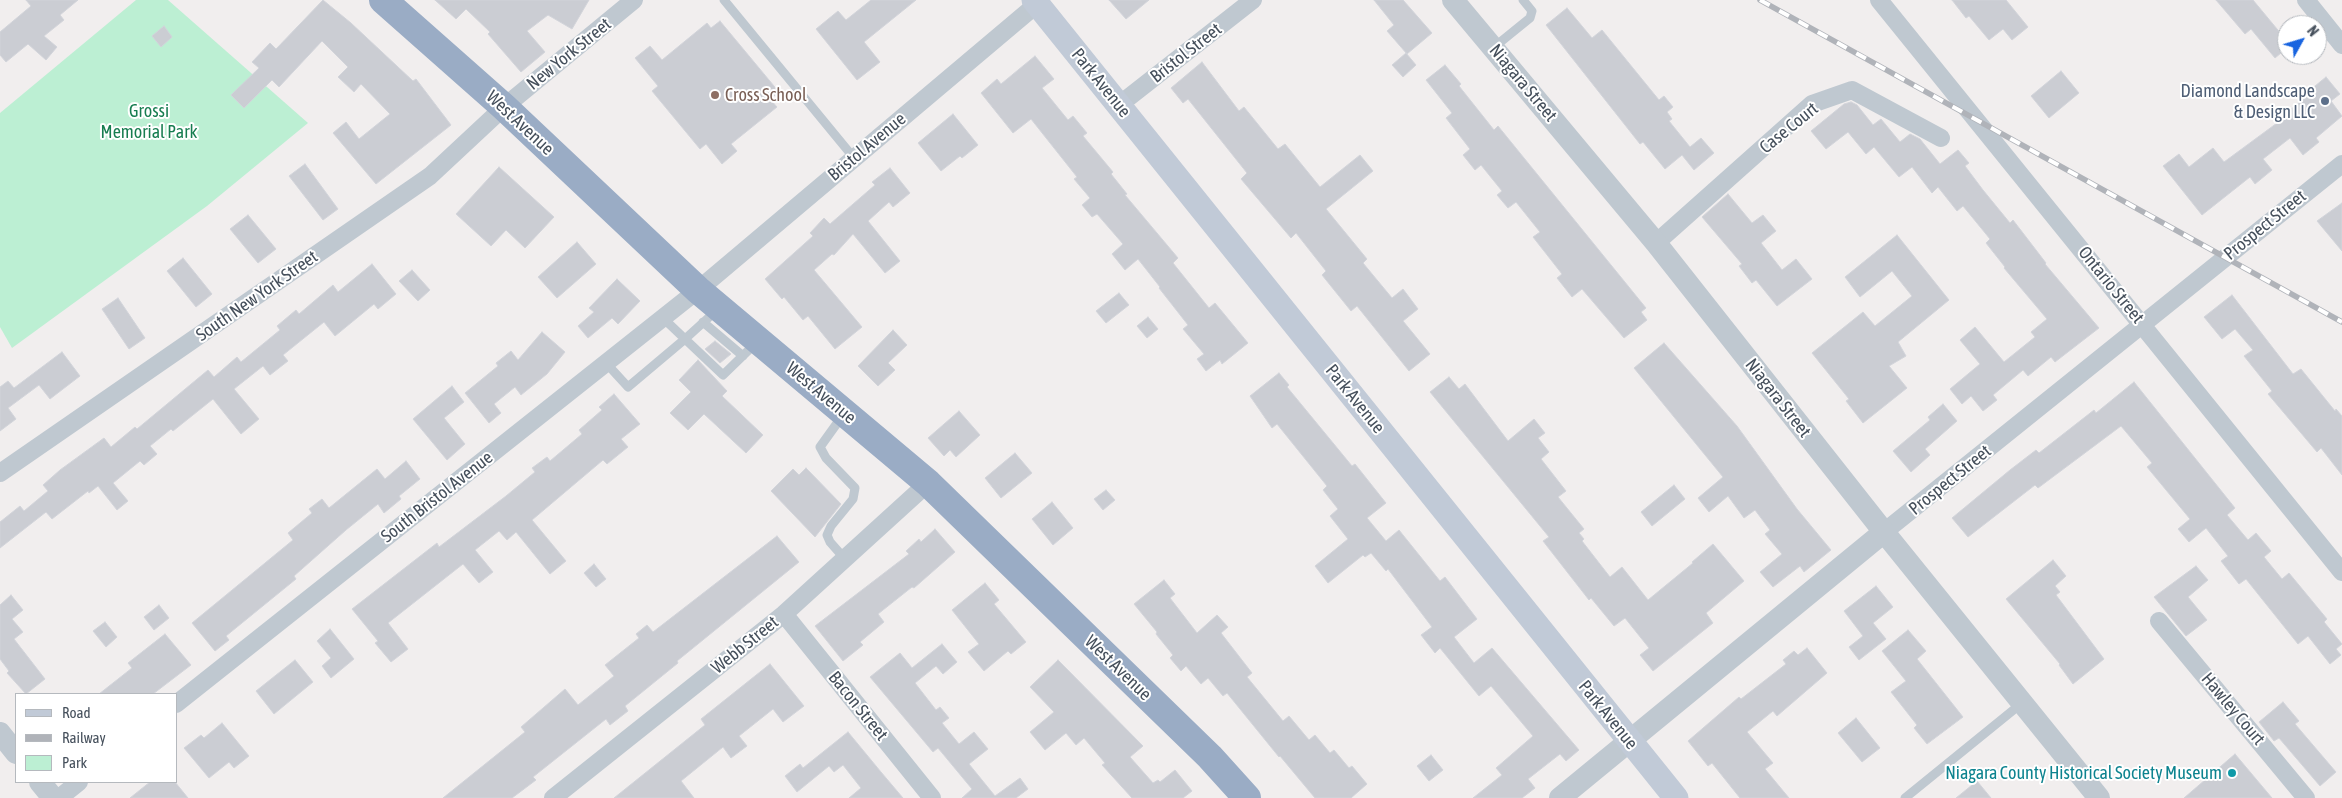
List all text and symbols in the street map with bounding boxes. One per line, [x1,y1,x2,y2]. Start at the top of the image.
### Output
street label: New York Street [522,13,616,95]
north arrow [2277,15,2327,65]
street label: Bristol Street [1146,18,1226,88]
text: N [2304,23,2322,39]
street label: Niagara Street [1484,40,1562,126]
street label: Park Avenue [1067,44,1135,122]
place label: Diamond Landscape & Design LLC [2181,80,2315,122]
place label: Cross School [725,84,807,106]
street label: West Avenue [482,86,558,160]
marker: Cross School [709,89,721,101]
marker: Diamond Landscape & Design LLC [2319,95,2331,107]
street label: Case Court [1755,98,1823,158]
park label: Grossi Memorial Park [101,100,197,142]
street label: Bristol Avenue [824,108,910,186]
street label: Prospect Street [2220,185,2310,265]
street label: Ontario Street [2073,242,2149,328]
street label: South New York Street [192,246,322,346]
street label: Niagara Street [1741,354,1815,442]
street label: West Avenue [782,358,860,428]
street label: Park Avenue [1321,360,1389,438]
street label: Prospect Street [1905,440,1995,520]
street label: South Bristol Avenue [377,447,497,547]
street label: Webb Street [707,612,783,678]
street label: West Avenue [1080,631,1156,705]
street label: Bacon Street [824,667,892,745]
street label: Hawley Court [2197,669,2269,749]
street label: Park Avenue [1574,676,1642,754]
legend [15,693,178,783]
text: Road [62,704,91,721]
text: Railway [62,729,106,746]
text: Park [62,754,87,771]
place label: Niagara County Historical Society Museum [1945,762,2222,784]
marker: Niagara County Historical Society Museum [2226,767,2238,779]

